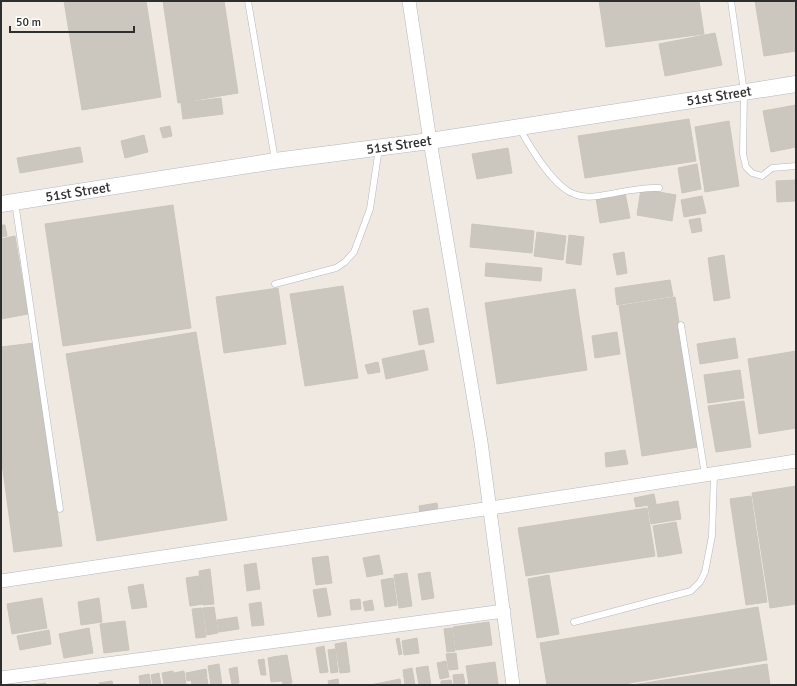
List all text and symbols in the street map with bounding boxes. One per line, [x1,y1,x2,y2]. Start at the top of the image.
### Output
scale bar [10,8,134,34]
text: 50 m [16,15,41,30]
street label: 51st Street [685,82,753,110]
street label: 51st Street [365,132,433,158]
street label: 51st Street [44,178,112,206]

